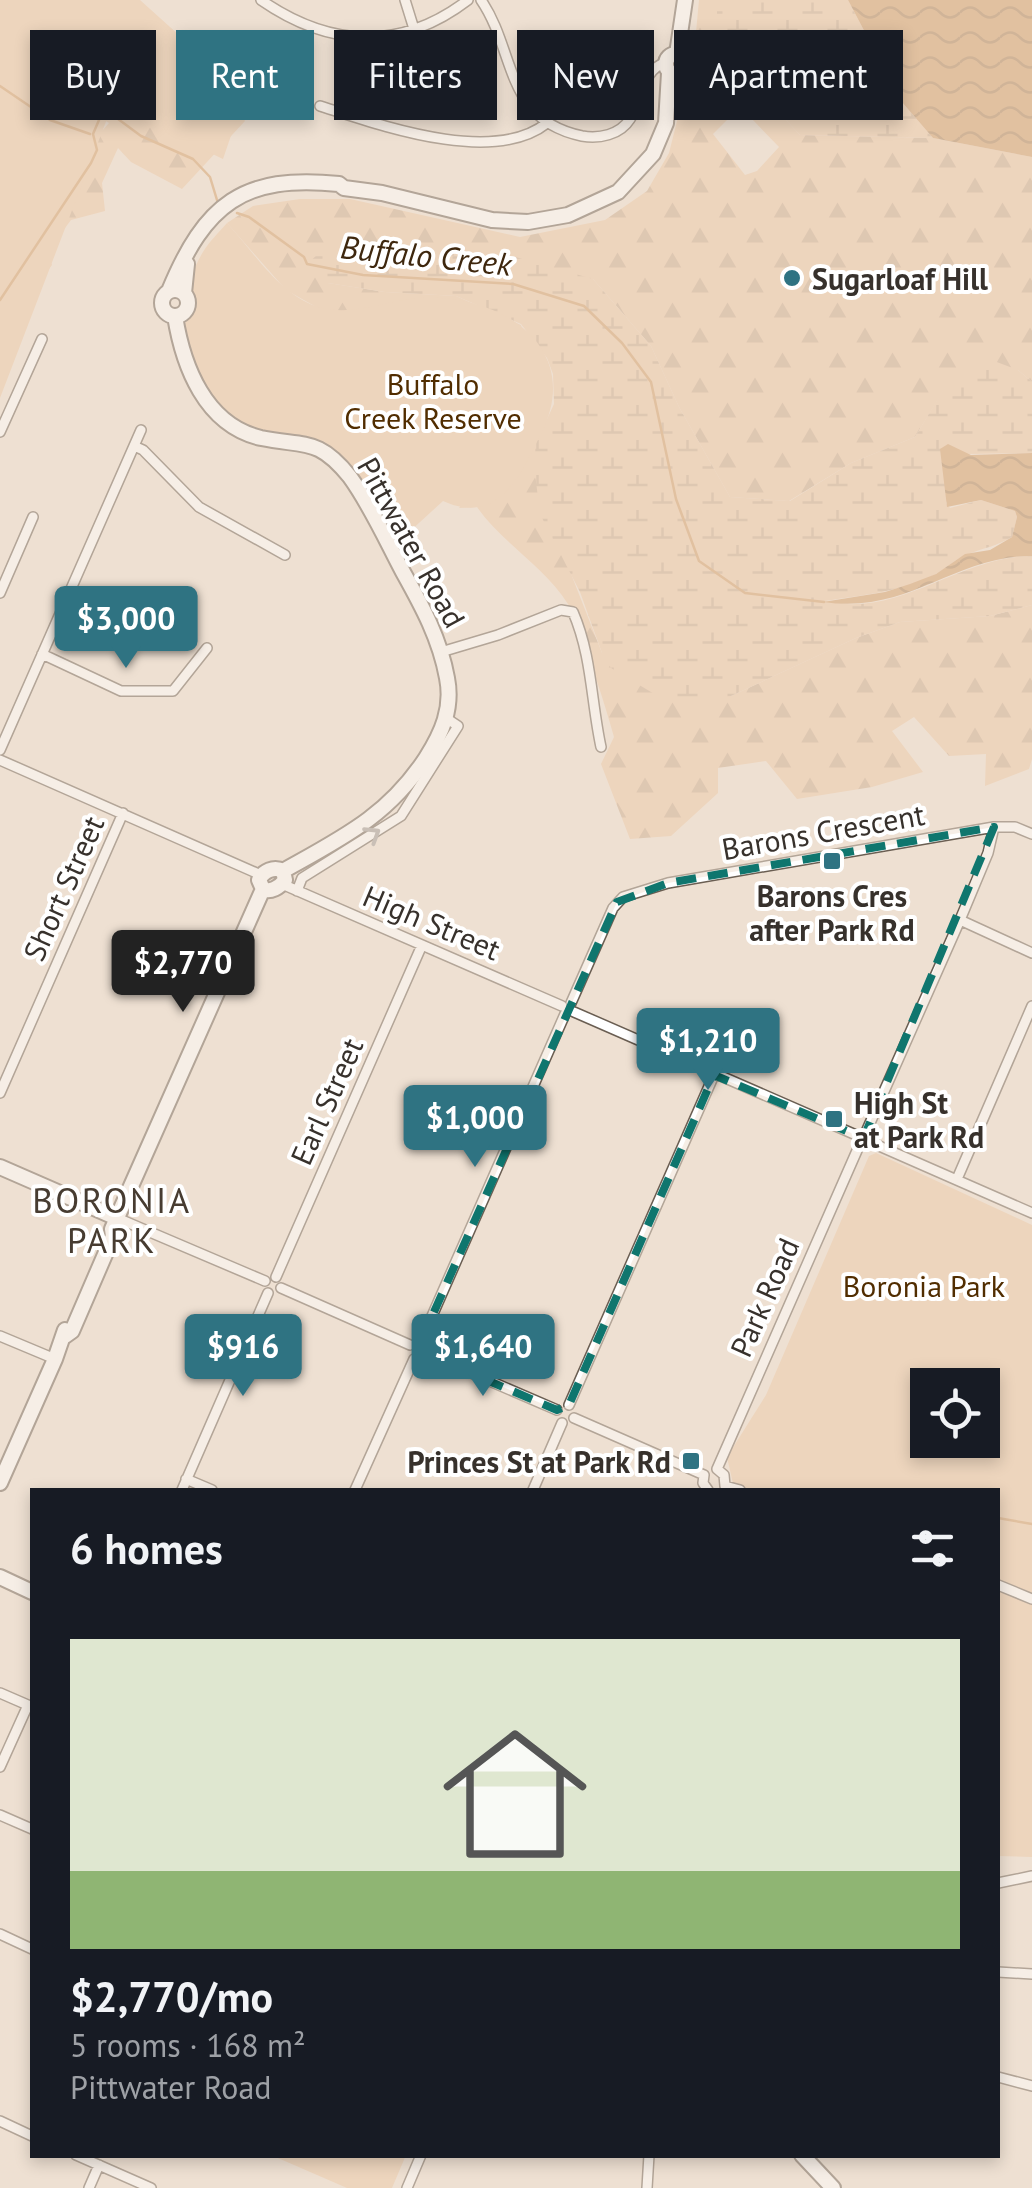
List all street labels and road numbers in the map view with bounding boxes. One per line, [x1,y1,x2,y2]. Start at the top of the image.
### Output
street label: Pittwater Road [349,450,475,634]
street label: Barons Crescent [719,794,927,868]
street label: Short Street [14,810,112,966]
street label: High Street [357,876,507,968]
street label: Earl Street [281,1032,371,1170]
street label: Park Road [721,1232,807,1362]

